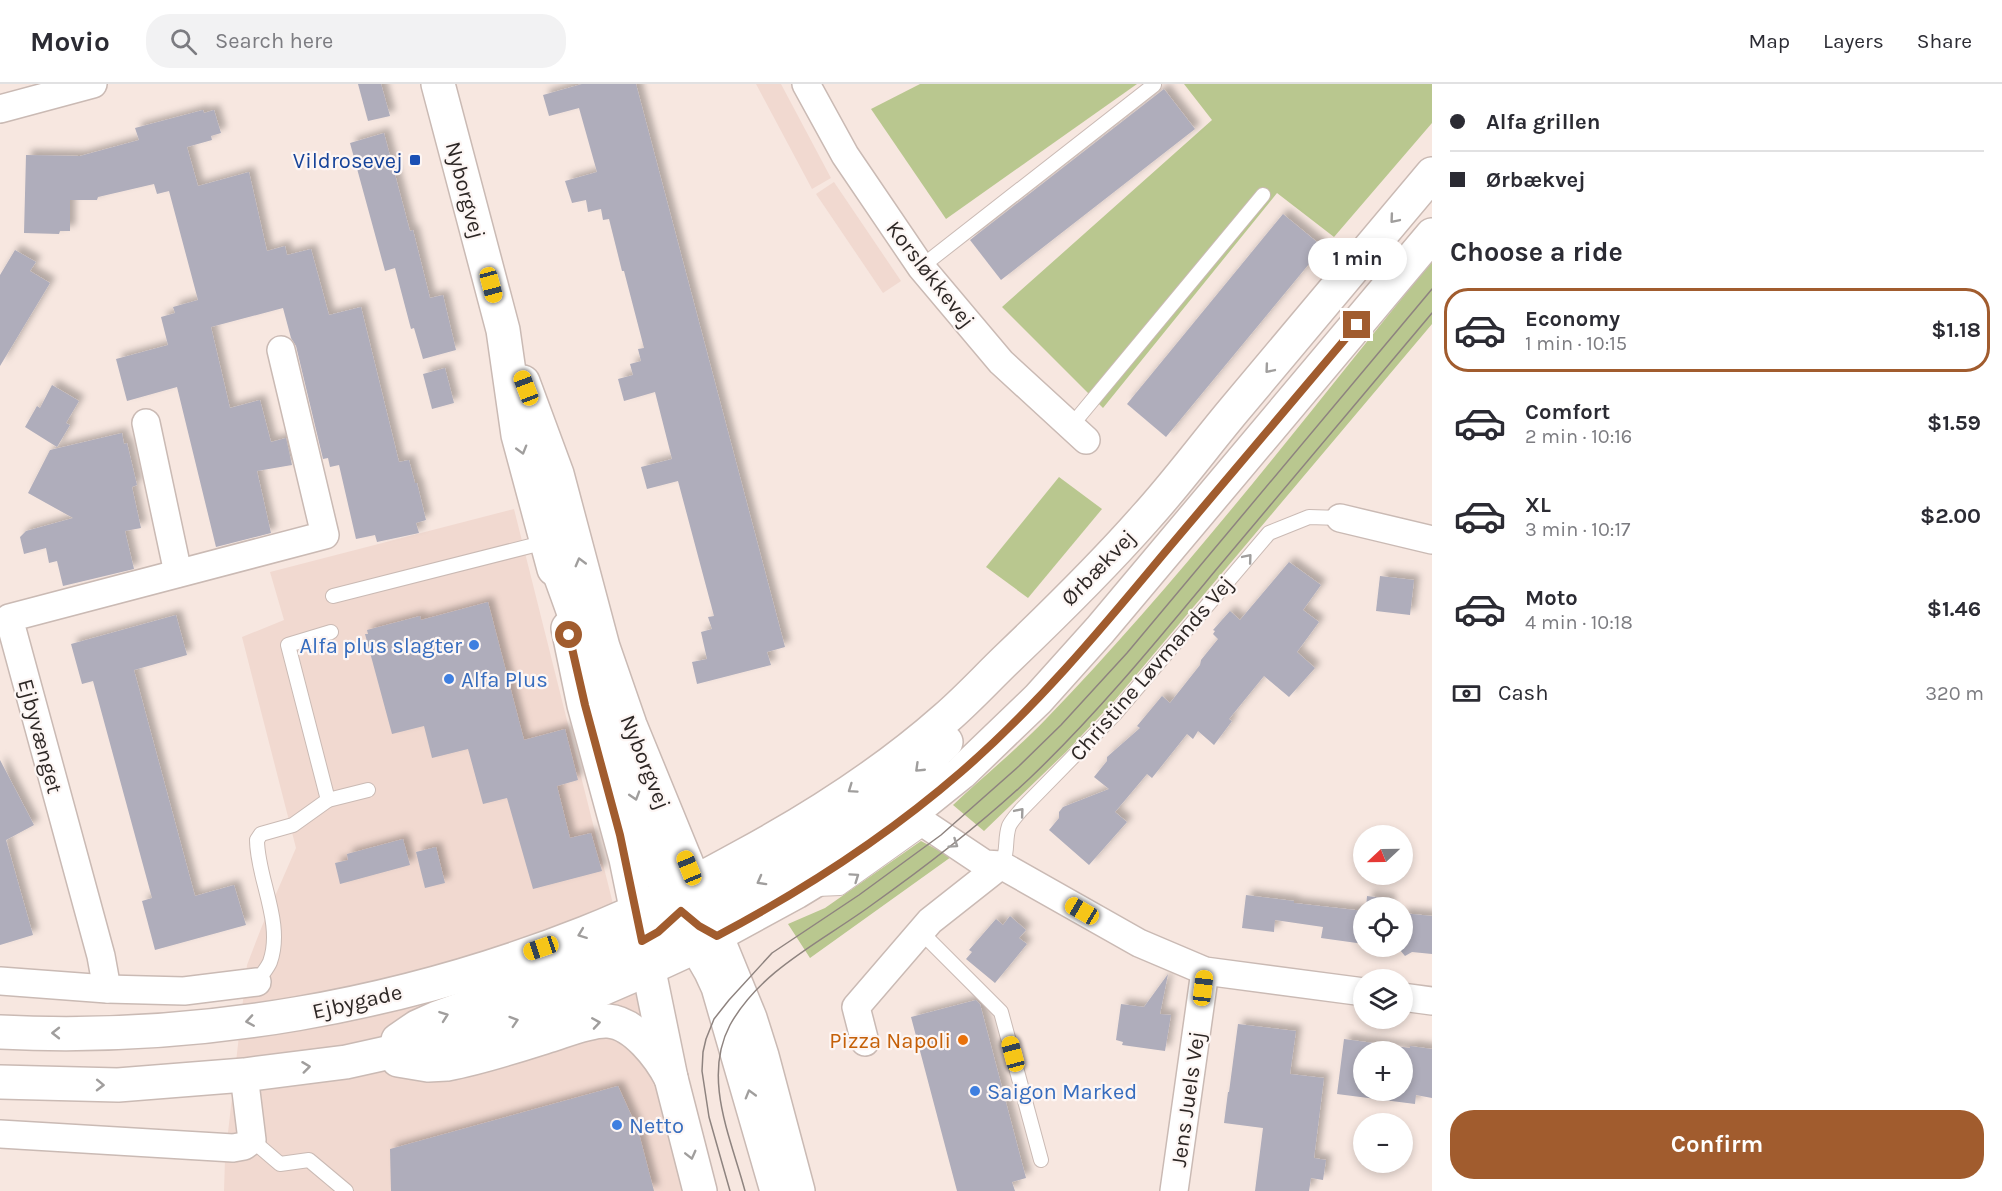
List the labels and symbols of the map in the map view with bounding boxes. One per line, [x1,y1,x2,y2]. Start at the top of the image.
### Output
street label: Nyborgvej [440,139,490,242]
place label: Vildrosevej [293,148,403,174]
marker: Vildrosevej [408,153,422,167]
one-way arrow [1391,212,1402,223]
street label: Korsløkkevej [880,216,980,333]
callout: 1 min [1308,238,1406,280]
car [478,265,504,305]
route end [1343,311,1370,338]
one-way arrow [1265,362,1276,373]
car [511,368,541,408]
one-way arrow [515,445,528,455]
street label: Ørbækvej [1056,524,1141,611]
one-way arrow [1241,554,1252,565]
one-way arrow [575,557,588,567]
street label: Christine Løvmands Vej [1064,571,1239,766]
route start [555,621,582,648]
place label: Alfa plus slagter [299,633,462,659]
marker: Alfa plus slagter [467,638,481,652]
place label: Alfa Plus [461,667,548,693]
marker: Alfa Plus [442,672,456,686]
street label: Ejbyvænget [12,676,68,796]
street label: Nyborgvej [614,711,676,813]
one-way arrow [915,761,925,772]
one-way arrow [848,782,859,793]
one-way arrow [628,790,641,801]
one-way arrow [1012,808,1023,819]
north arrow [1353,825,1413,885]
one-way arrow [947,837,958,848]
car [674,848,704,888]
one-way arrow [848,873,859,884]
one-way arrow [756,874,767,885]
car [1062,894,1102,928]
one-way arrow [577,927,588,939]
car [521,934,561,962]
car [1192,969,1214,1007]
street label: Ejbygade [310,979,405,1025]
one-way arrow [438,1011,449,1023]
one-way arrow [245,1015,255,1027]
one-way arrow [508,1015,519,1028]
one-way arrow [591,1018,600,1030]
one-way arrow [51,1027,60,1040]
place label: Pizza Napoli [829,1028,951,1054]
street label: Jens Juels Vej [1166,1030,1210,1169]
marker: Pizza Napoli [956,1033,970,1047]
car [1000,1034,1026,1074]
one-way arrow [301,1062,310,1074]
one-way arrow [96,1078,105,1091]
place label: Saigon Marked [987,1079,1137,1105]
marker: Saigon Marked [968,1084,982,1098]
one-way arrow [745,1089,757,1100]
place label: Netto [629,1113,684,1139]
marker: Netto [610,1118,624,1132]
one-way arrow [683,1150,696,1160]

